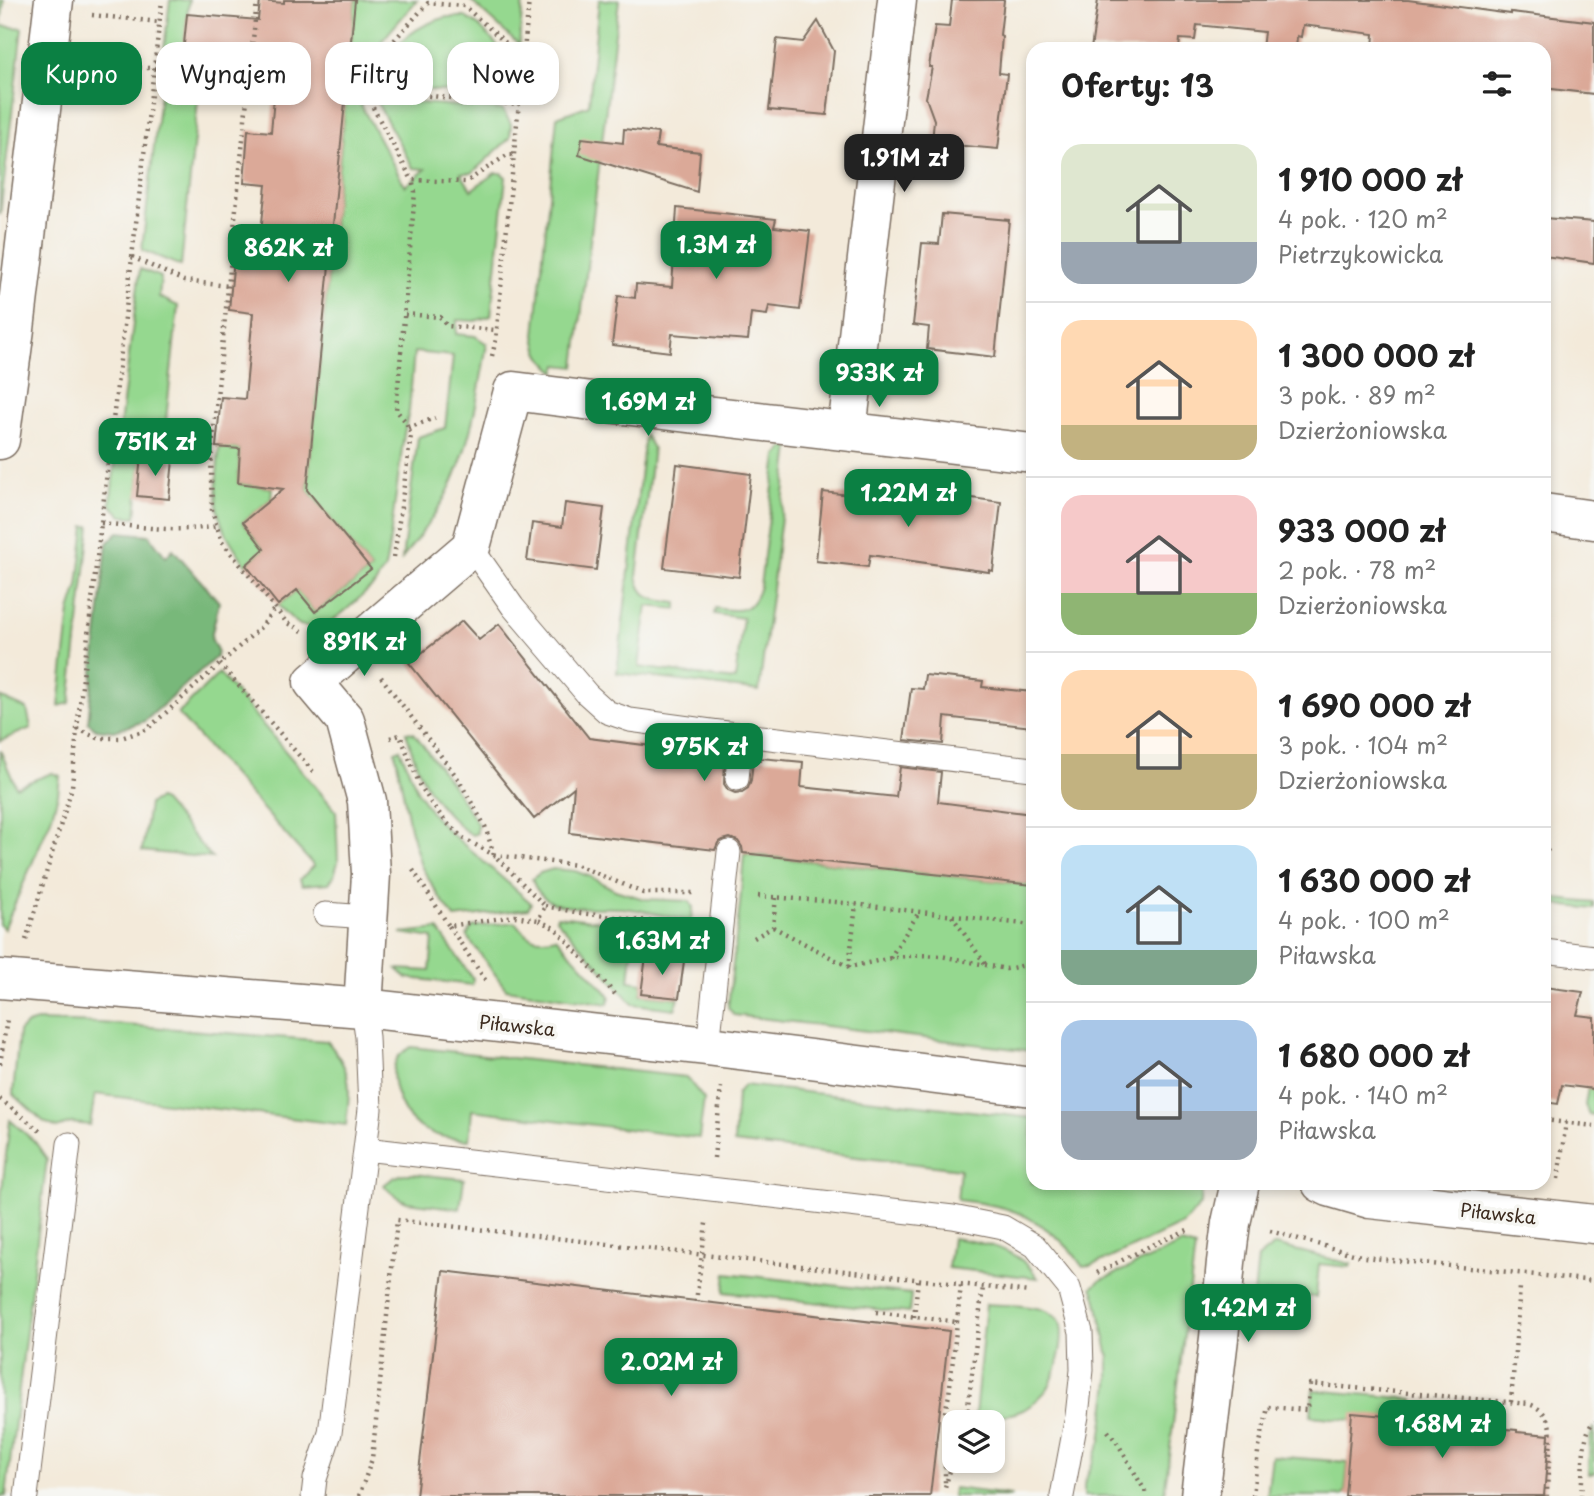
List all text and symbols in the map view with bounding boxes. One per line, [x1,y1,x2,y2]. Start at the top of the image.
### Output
chip: Kupno [21,42,142,105]
chip: Wynajem [156,42,311,105]
chip: Filtry [325,42,433,105]
chip: Nowe [447,42,559,105]
text: Oferty: 13 [1061,62,1214,107]
icon: filters [1478,65,1516,103]
pin: 1.91M zł [832,134,976,194]
text: 1.91M zł [860,139,948,174]
text: 1 910 000 zł [1278,156,1462,201]
icon: home [1117,172,1201,256]
text: 4 pok. · 120 m² [1278,201,1448,236]
pin: 1.3M zł [651,222,781,281]
pin: 862K zł [223,224,353,284]
text: 1.3M zł [677,226,755,261]
text: 862K zł [244,229,332,264]
text: Pietrzykowicka [1278,236,1443,271]
text: 1 300 000 zł [1278,332,1474,377]
icon: home [1117,348,1201,432]
pin: 933K zł [814,350,944,409]
text: 933K zł [835,354,923,389]
text: 3 pok. · 89 m² [1278,377,1436,412]
pin: 1.69M zł [576,378,720,438]
text: 1.69M zł [601,383,695,418]
text: Dzierżoniowska [1278,412,1447,447]
pin: 751K zł [90,419,220,478]
text: 751K zł [115,423,195,458]
pin: 1.22M zł [836,470,980,529]
text: 1.22M zł [860,474,956,509]
text: 933 000 zł [1278,507,1445,552]
icon: home [1117,523,1201,607]
text: 2 pok. · 78 m² [1278,552,1436,587]
text: Dzierżoniowska [1278,587,1447,622]
pin: 891K zł [299,618,429,678]
text: 891K zł [323,623,405,658]
text: 1 690 000 zł [1278,682,1470,727]
icon: home [1117,698,1201,782]
pin: 975K zł [639,724,769,783]
text: 3 pok. · 104 m² [1278,727,1448,762]
text: 975K zł [661,728,747,763]
text: Dzierżoniowska [1278,762,1447,797]
text: 1 630 000 zł [1278,857,1469,902]
icon: home [1117,873,1201,957]
text: 4 pok. · 100 m² [1278,902,1450,937]
pin: 1.63M zł [590,918,734,977]
text: 1.63M zł [615,922,709,957]
text: Piławska [1278,937,1376,972]
street label: Piławska [478,1008,557,1043]
text: 1 680 000 zł [1278,1032,1469,1077]
icon: home [1117,1048,1201,1132]
text: 4 pok. · 140 m² [1278,1077,1448,1112]
text: Piławska [1278,1112,1376,1147]
street label: Piławska [1459,1196,1538,1231]
pin: 1.42M zł [1176,1284,1320,1344]
text: 1.42M zł [1201,1289,1295,1324]
pin: 2.02M zł [599,1338,743,1398]
text: 2.02M zł [620,1343,722,1378]
pin: 1.68M zł [1370,1400,1514,1460]
text: 1.68M zł [1394,1405,1490,1440]
map controls [942,1410,1005,1473]
button: layers [942,1410,1005,1473]

